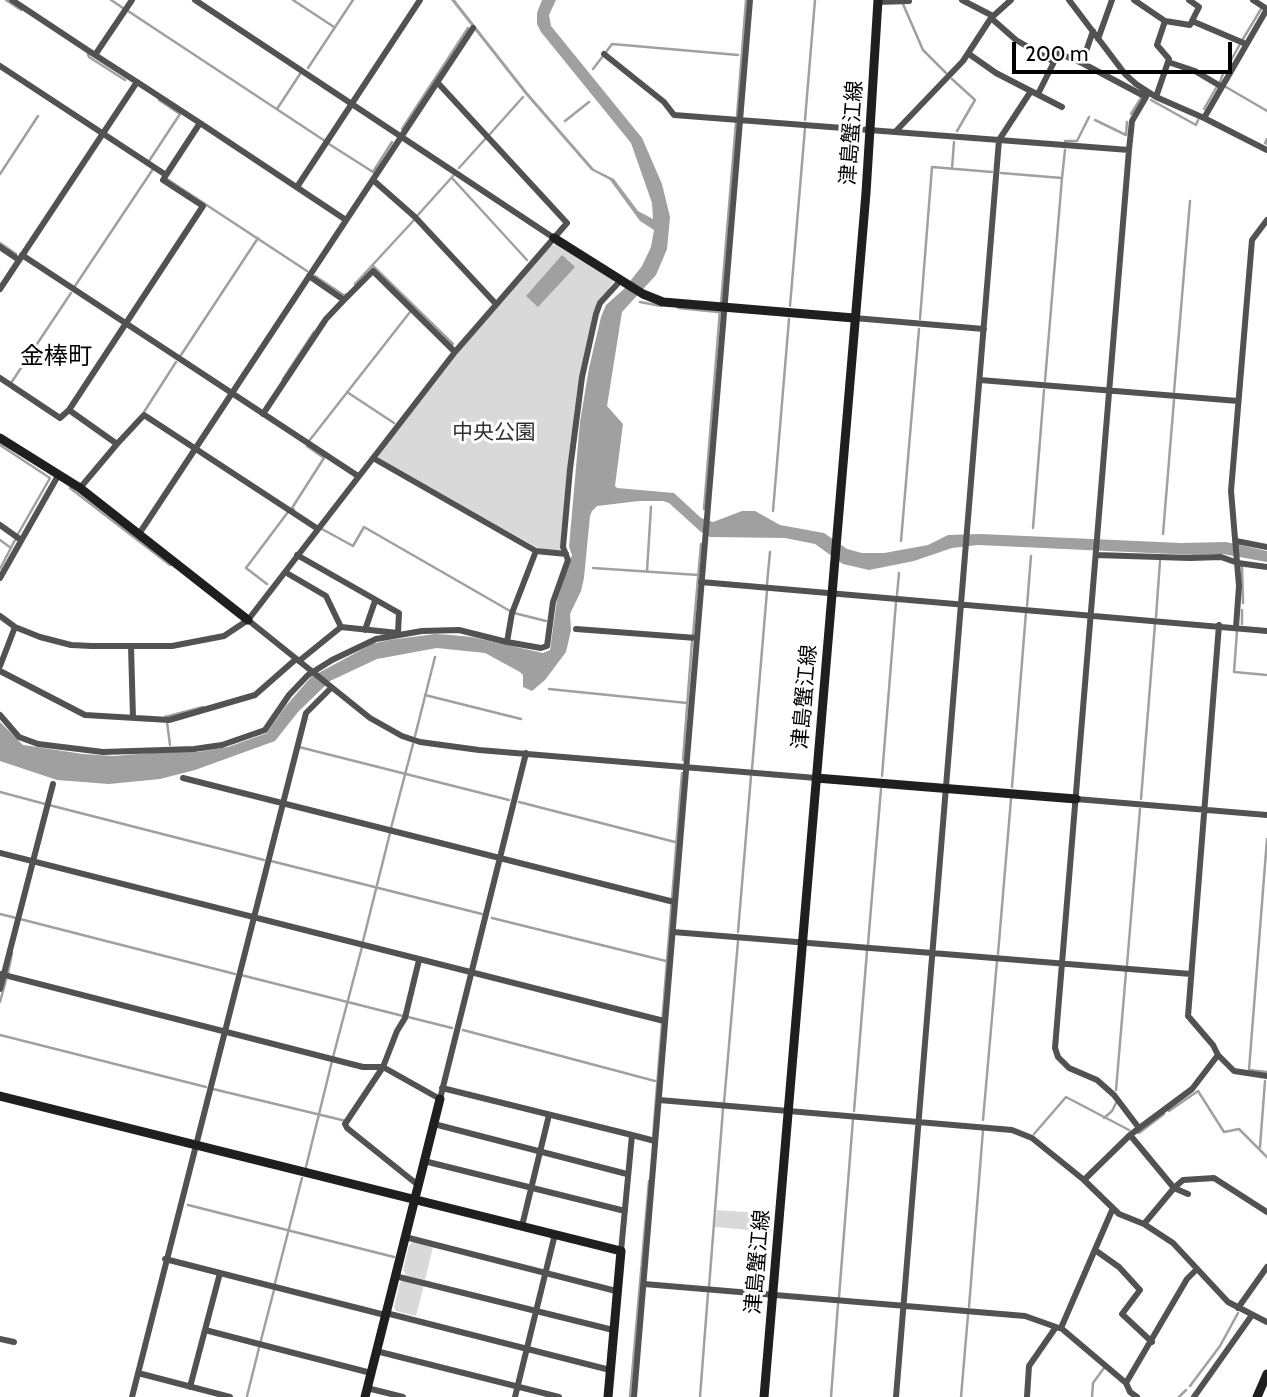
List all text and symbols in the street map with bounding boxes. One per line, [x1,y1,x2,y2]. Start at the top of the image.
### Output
scale bar [1015,28,1236,72]
text: 200 m [1025,41,1088,66]
street label: 津島蟹江線 [836,80,868,186]
district label: 金棒町 [20,343,92,371]
park label: 中央公園 [452,420,536,446]
street label: 津島蟹江線 [788,644,822,750]
street label: 津島蟹江線 [741,1209,775,1315]

